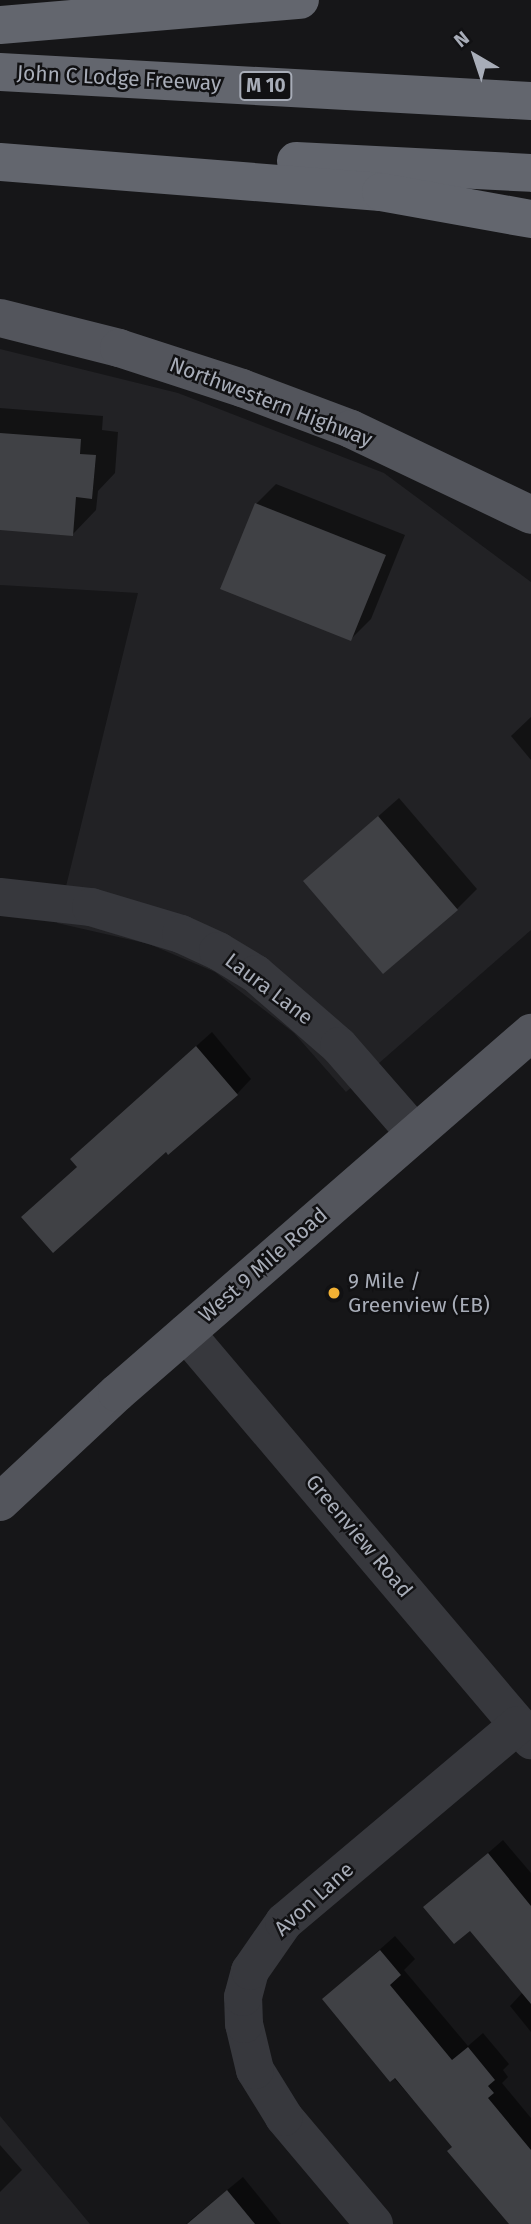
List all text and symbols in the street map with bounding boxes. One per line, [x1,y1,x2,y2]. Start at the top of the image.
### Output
north arrow [440,21,510,91]
text: N [449,26,474,52]
street label: John C Lodge Freeway [16,60,222,96]
road number: M 10 [238,71,294,102]
street label: Northwestern Highway [166,352,376,452]
street label: Laura Lane [220,948,318,1030]
street label: West 9 Mile Road [194,1202,332,1328]
place label: 9 Mile / Greenview (EB) [348,1268,490,1318]
marker: 9 Mile / Greenview (EB) [326,1285,342,1301]
street label: Greenview Road [300,1469,418,1603]
street label: Avon Lane [269,1857,359,1941]

